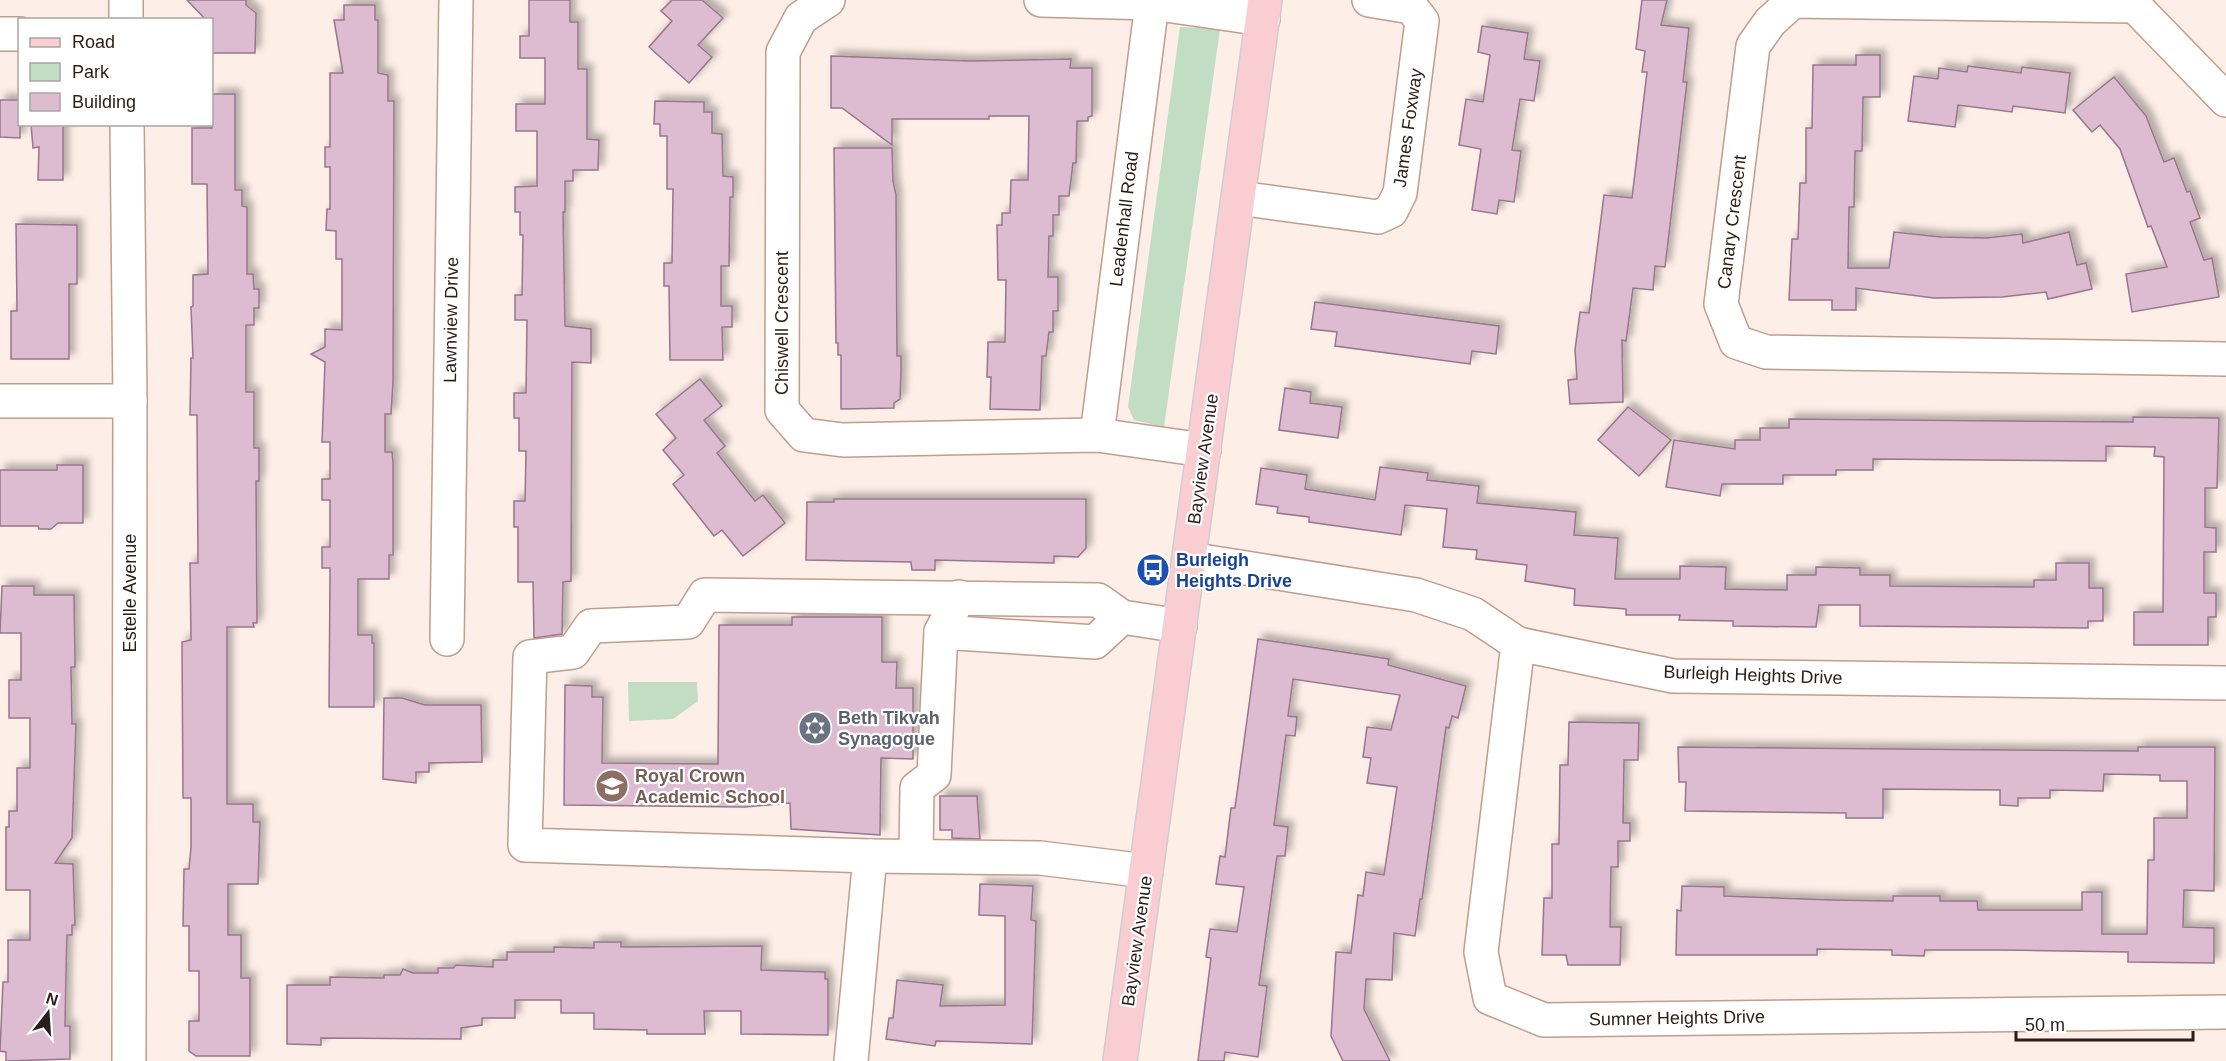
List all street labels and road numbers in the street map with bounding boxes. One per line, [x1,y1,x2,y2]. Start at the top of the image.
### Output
street label: James Foxway [1390,67,1426,189]
street label: Leadenhall Road [1106,150,1142,288]
street label: Canary Crescent [1714,154,1750,290]
street label: Chiswell Crescent [772,251,792,395]
street label: Lawnview Drive [440,257,462,383]
street label: Bayview Avenue [1184,392,1222,526]
street label: Estelle Avenue [120,534,140,652]
street label: Burleigh Heights Drive [1663,662,1843,688]
street label: Bayview Avenue [1118,874,1156,1008]
street label: Sumner Heights Drive [1589,1006,1765,1030]

